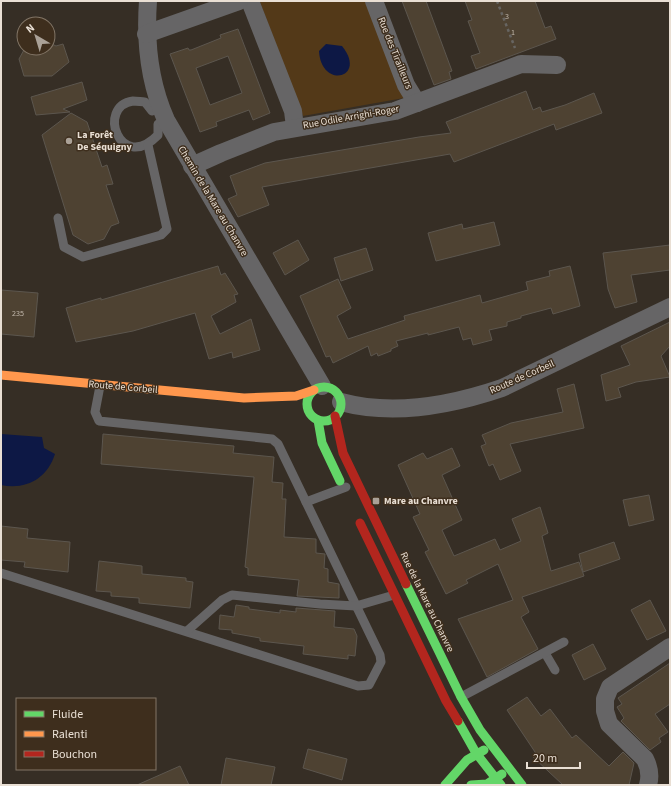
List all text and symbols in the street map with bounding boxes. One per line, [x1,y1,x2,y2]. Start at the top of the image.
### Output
house number: 3 [505,11,509,22]
street label: Rue des Tirailleurs [374,15,416,91]
north arrow [16,16,56,56]
text: N [23,20,38,37]
house number: 1 [511,27,515,38]
street label: Rue Odile Arrighi-Roger [302,102,401,132]
place label: La Forêt De Séquigny [77,128,132,154]
marker: La Forêt De Séquigny [64,136,74,146]
street label: Chemin de la Mare au Chanvre [174,143,252,259]
house number: 235 [12,308,24,319]
street label: Route de Corbeil [488,356,557,397]
street label: Route de Corbeil [88,377,159,397]
place label: Mare au Chanvre [384,494,458,508]
marker: Mare au Chanvre [371,496,381,506]
street label: Rue de la Mare au Chanvre [397,550,457,655]
legend [16,698,156,770]
text: Fluide [52,706,83,723]
text: Ralenti [52,726,87,743]
scale bar [527,744,580,770]
text: Bouchon [52,746,97,763]
text: 20 m [533,750,557,767]

